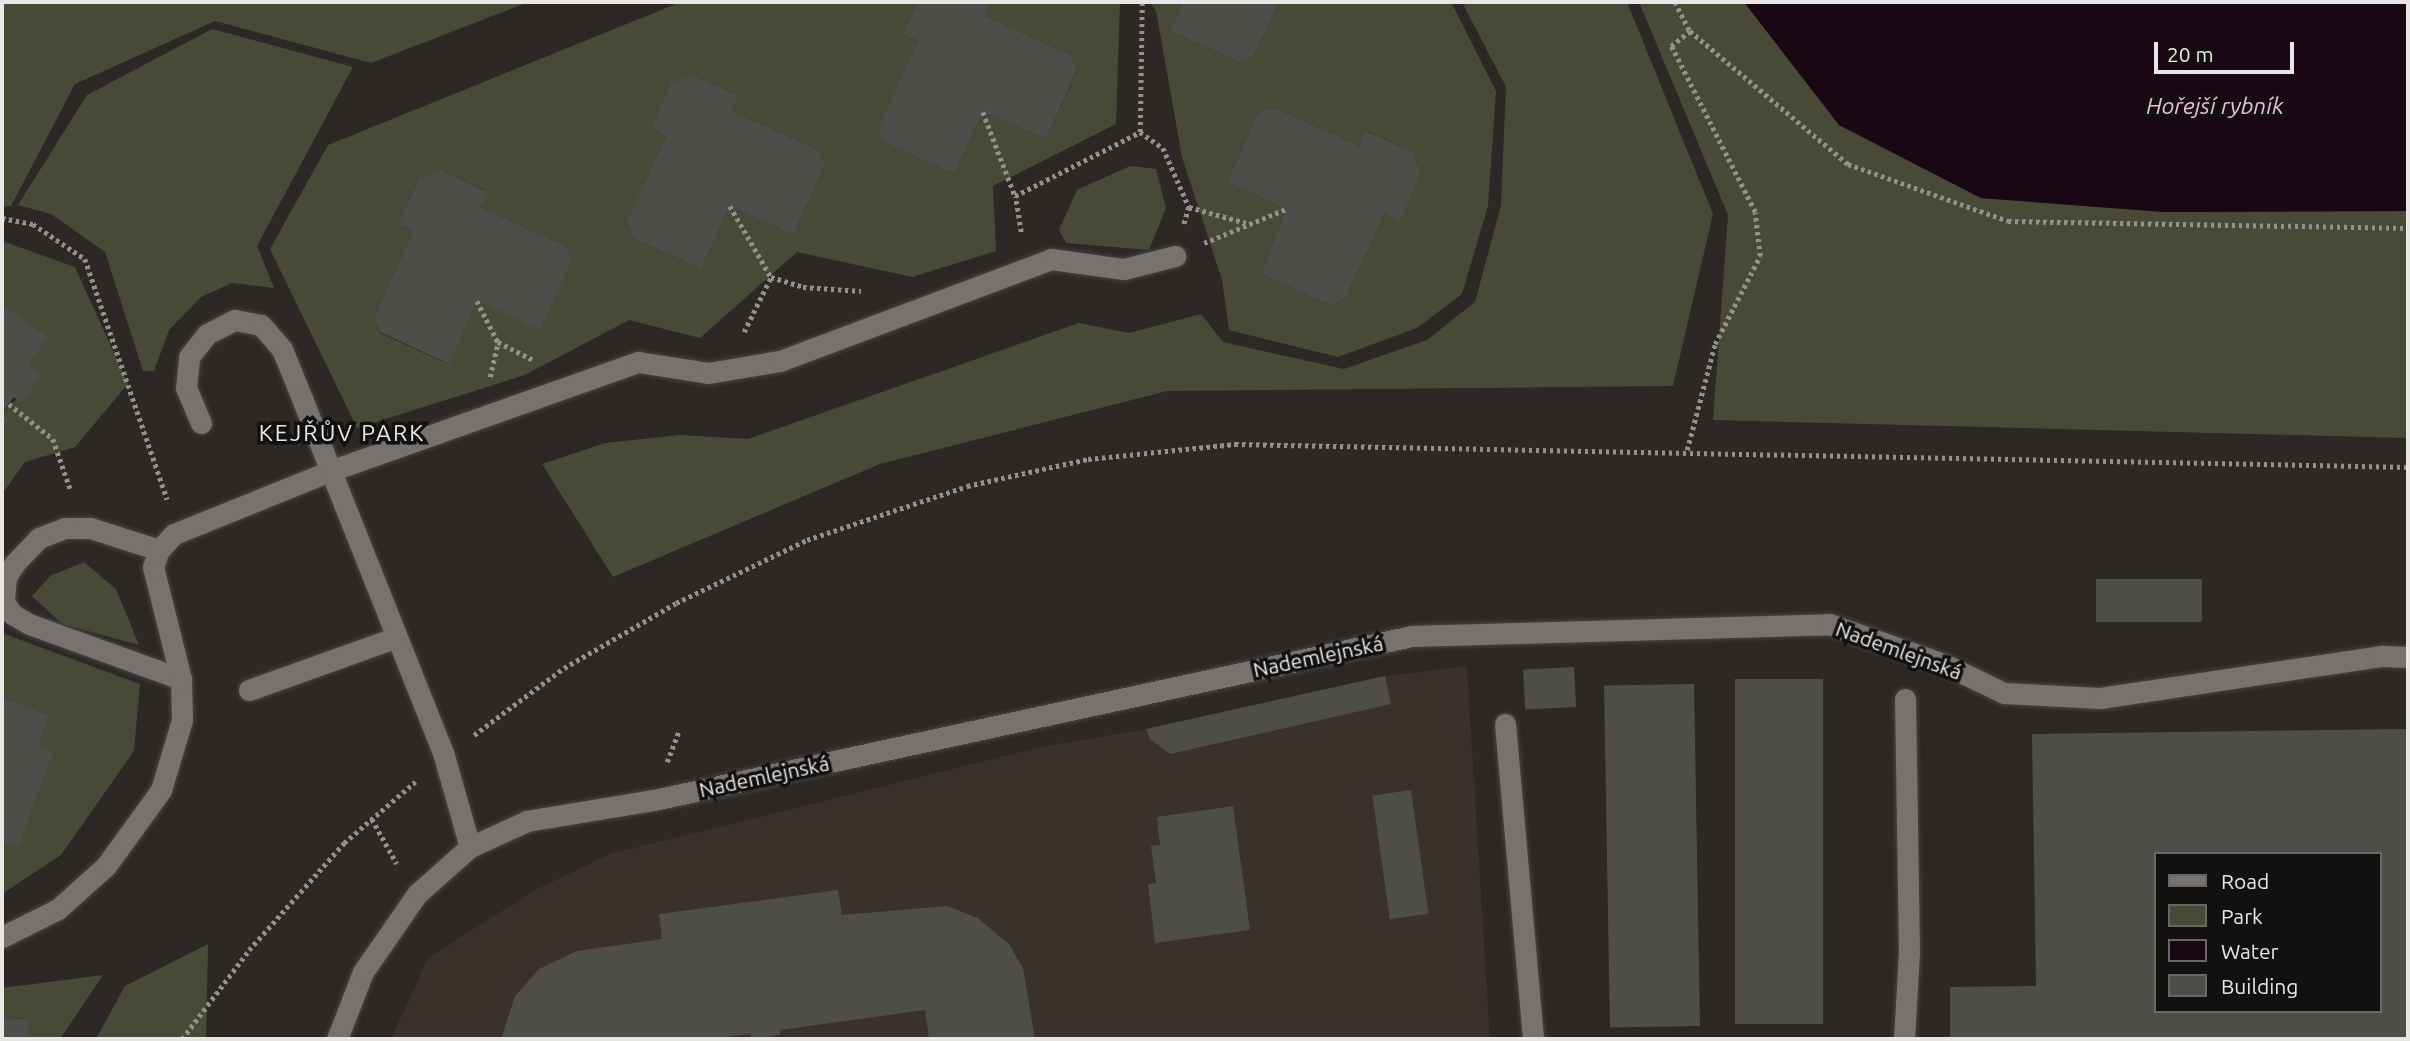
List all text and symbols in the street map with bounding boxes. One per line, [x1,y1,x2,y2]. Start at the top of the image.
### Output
scale bar [2158,28,2298,72]
text: 20 m [2167,42,2214,66]
water label: Hořejší rybník [2146,92,2284,120]
district label: KEJŘŮV PARK [260,419,424,447]
street label: Nademlejnská [1832,616,1966,684]
street label: Nademlejnská [1251,630,1385,682]
street label: Nademlejnská [697,750,831,802]
legend [2154,852,2382,1013]
text: Road [2221,869,2269,893]
text: Park [2221,904,2263,928]
text: Water [2221,939,2279,963]
text: Building [2221,974,2298,998]

